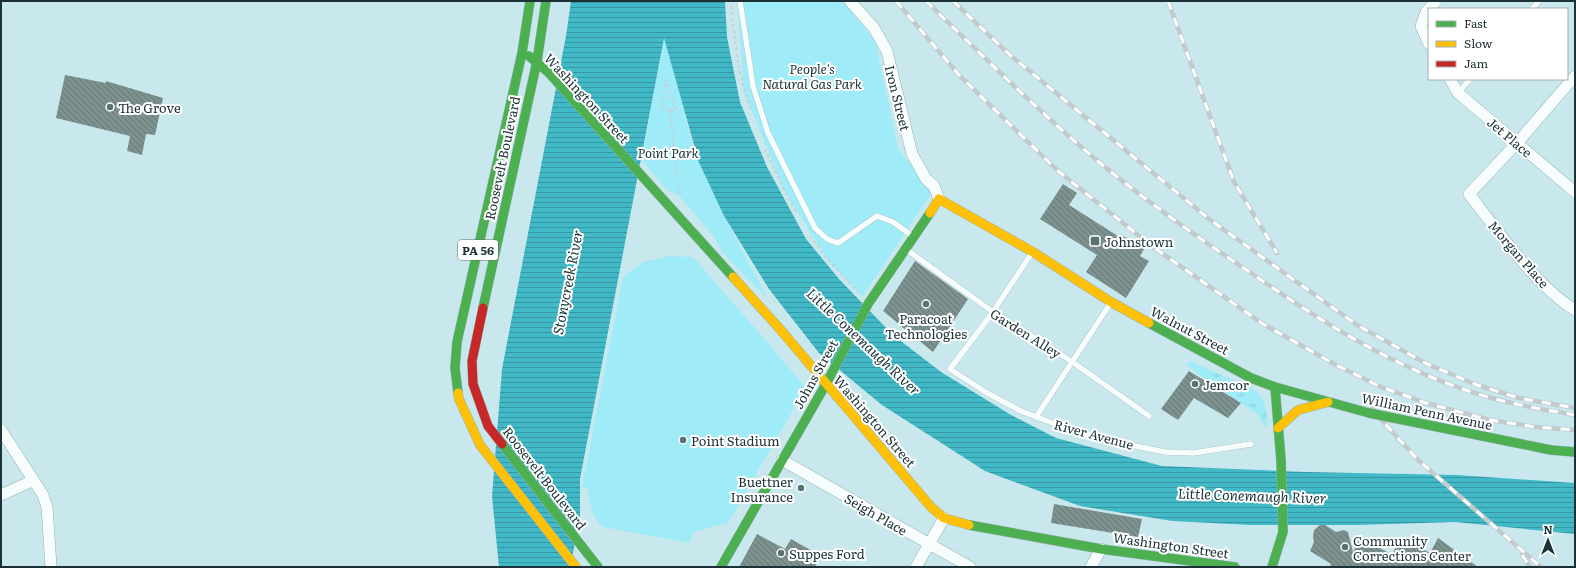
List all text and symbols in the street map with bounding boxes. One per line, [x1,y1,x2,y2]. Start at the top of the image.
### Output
legend [1428,8,1568,80]
text: Fast [1464,14,1488,32]
text: Slow [1464,34,1493,52]
street label: Washington Street [540,49,634,148]
text: Jam [1464,54,1489,72]
park label: People's Natural Gas Park [762,59,863,93]
street label: Iron Street [881,63,916,134]
street label: Roosevelt Boulevard [480,94,524,222]
place label: The Grove [118,98,181,117]
marker: The Grove [105,102,115,112]
street label: Jet Place [1483,113,1537,162]
park label: Point Park [637,143,699,162]
street label: Morgan Place [1484,216,1554,292]
water label: Stonycreek River [547,228,587,336]
place label: Johnstown [1104,232,1174,251]
marker: Johnstown [1089,235,1101,247]
road number: PA 56 [458,240,498,260]
water label: Little Conemaugh River [803,283,926,399]
marker: Paracoat Technologies [921,299,931,309]
street label: Walnut Street [1147,301,1233,359]
street label: Garden Alley [987,304,1066,363]
place label: Paracoat Technologies [885,309,967,343]
street label: Johns Street [788,335,842,412]
street label: Washington Street [830,371,921,472]
place label: Jemcor [1203,375,1250,394]
marker: Jemcor [1190,379,1200,389]
street label: William Penn Avenue [1360,388,1494,434]
street label: River Avenue [1052,414,1136,454]
street label: Roosevelt Boulevard [499,423,591,534]
place label: Point Stadium [691,431,780,450]
marker: Point Stadium [678,435,688,445]
place label: Buettner Insurance [730,472,794,506]
water label: Little Conemaugh River [1177,482,1327,508]
marker: Buettner Insurance [796,483,806,493]
street label: Seigh Place [841,488,911,540]
north arrow [1528,520,1568,560]
text: N [1543,521,1553,537]
street label: Washington Street [1112,527,1231,563]
place label: Community Corrections Center [1353,531,1472,565]
marker: Community Corrections Center [1340,542,1350,552]
place label: Suppes Ford [789,544,865,563]
marker: Suppes Ford [776,548,786,558]

